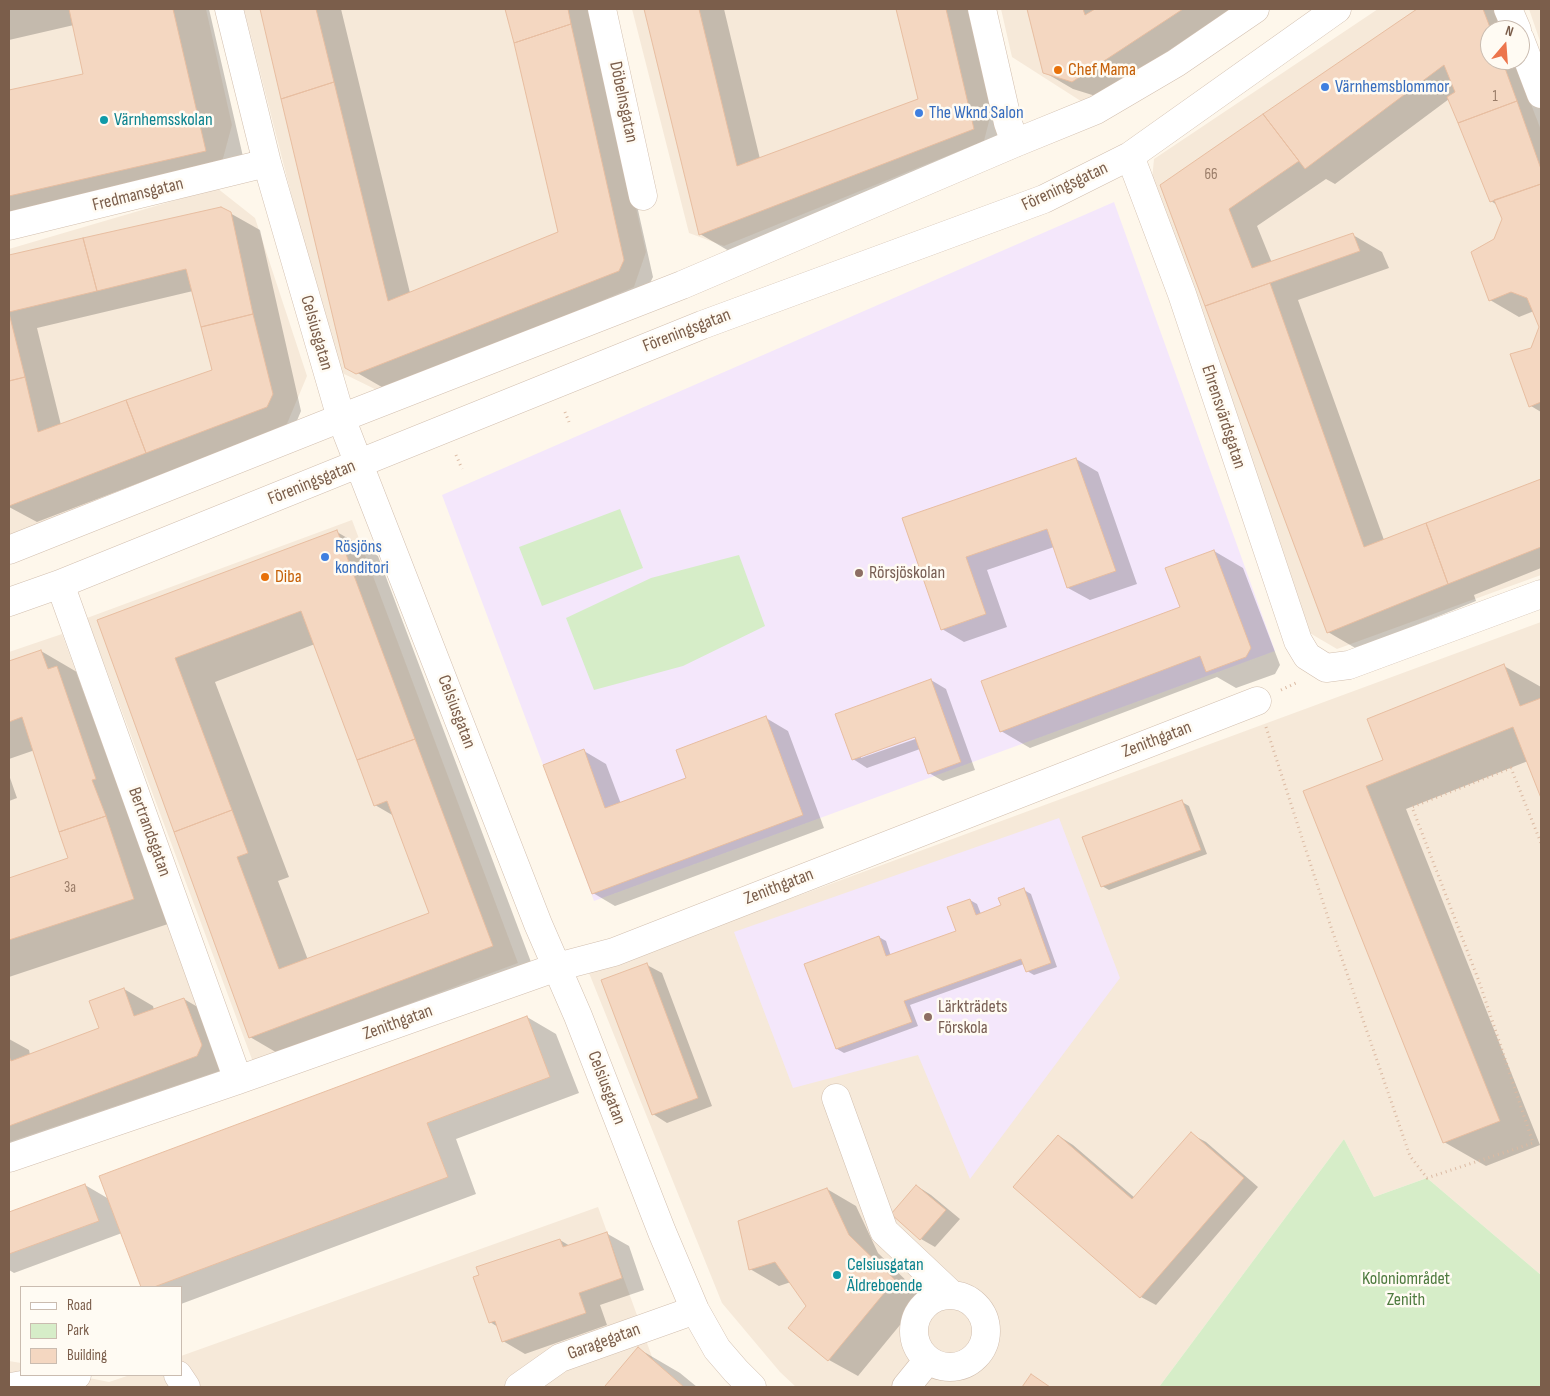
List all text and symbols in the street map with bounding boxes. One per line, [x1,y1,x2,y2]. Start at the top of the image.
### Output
north arrow [1480,20,1530,70]
text: N [1503,22,1516,40]
street label: Döbelnsgatan [604,59,642,145]
place label: Chef Mama [1068,59,1136,81]
marker: Chef Mama [1052,64,1064,76]
place label: Värnhemsblommor [1335,76,1449,98]
marker: Värnhemsblommor [1319,81,1331,93]
house number: 1 [1492,88,1498,106]
place label: The Wknd Salon [929,102,1024,124]
marker: The Wknd Salon [913,107,925,119]
place label: Värnhemsskolan [114,109,213,131]
marker: Värnhemsskolan [98,114,110,126]
street label: Föreningsgatan [1019,158,1111,216]
house number: 66 [1204,166,1218,184]
street label: Fredmansgatan [90,173,186,217]
street label: Celsiusgatan [295,293,337,373]
street label: Föreningsgatan [640,304,734,358]
street label: Ehrensvärdsgatan [1196,362,1250,472]
street label: Föreningsgatan [265,456,359,510]
place label: Rösjöns konditori [335,536,389,578]
marker: Rösjöns konditori [319,551,331,563]
place label: Rörsjöskolan [869,562,945,584]
place label: Diba [275,566,302,588]
marker: Rörsjöskolan [853,567,865,579]
marker: Diba [259,571,271,583]
street label: Celsiusgatan [432,672,480,752]
street label: Zenithgatan [1119,717,1195,763]
street label: Bertrandsgatan [123,784,175,880]
street label: Zenithgatan [741,864,817,910]
house number: 3a [64,879,76,897]
place label: Lärkträdets Förskola [938,996,1007,1038]
street label: Zenithgatan [360,1000,436,1046]
marker: Lärkträdets Förskola [922,1011,934,1023]
street label: Celsiusgatan [582,1048,630,1128]
place label: Celsiusgatan Äldreboende [847,1254,924,1296]
park label: Koloniområdet Zenith [1362,1268,1450,1310]
marker: Celsiusgatan Äldreboende [831,1269,843,1281]
legend [20,1286,182,1376]
text: Road [67,1296,92,1315]
street label: Garagegatan [565,1319,643,1365]
text: Park [67,1321,89,1340]
text: Building [67,1346,107,1365]

